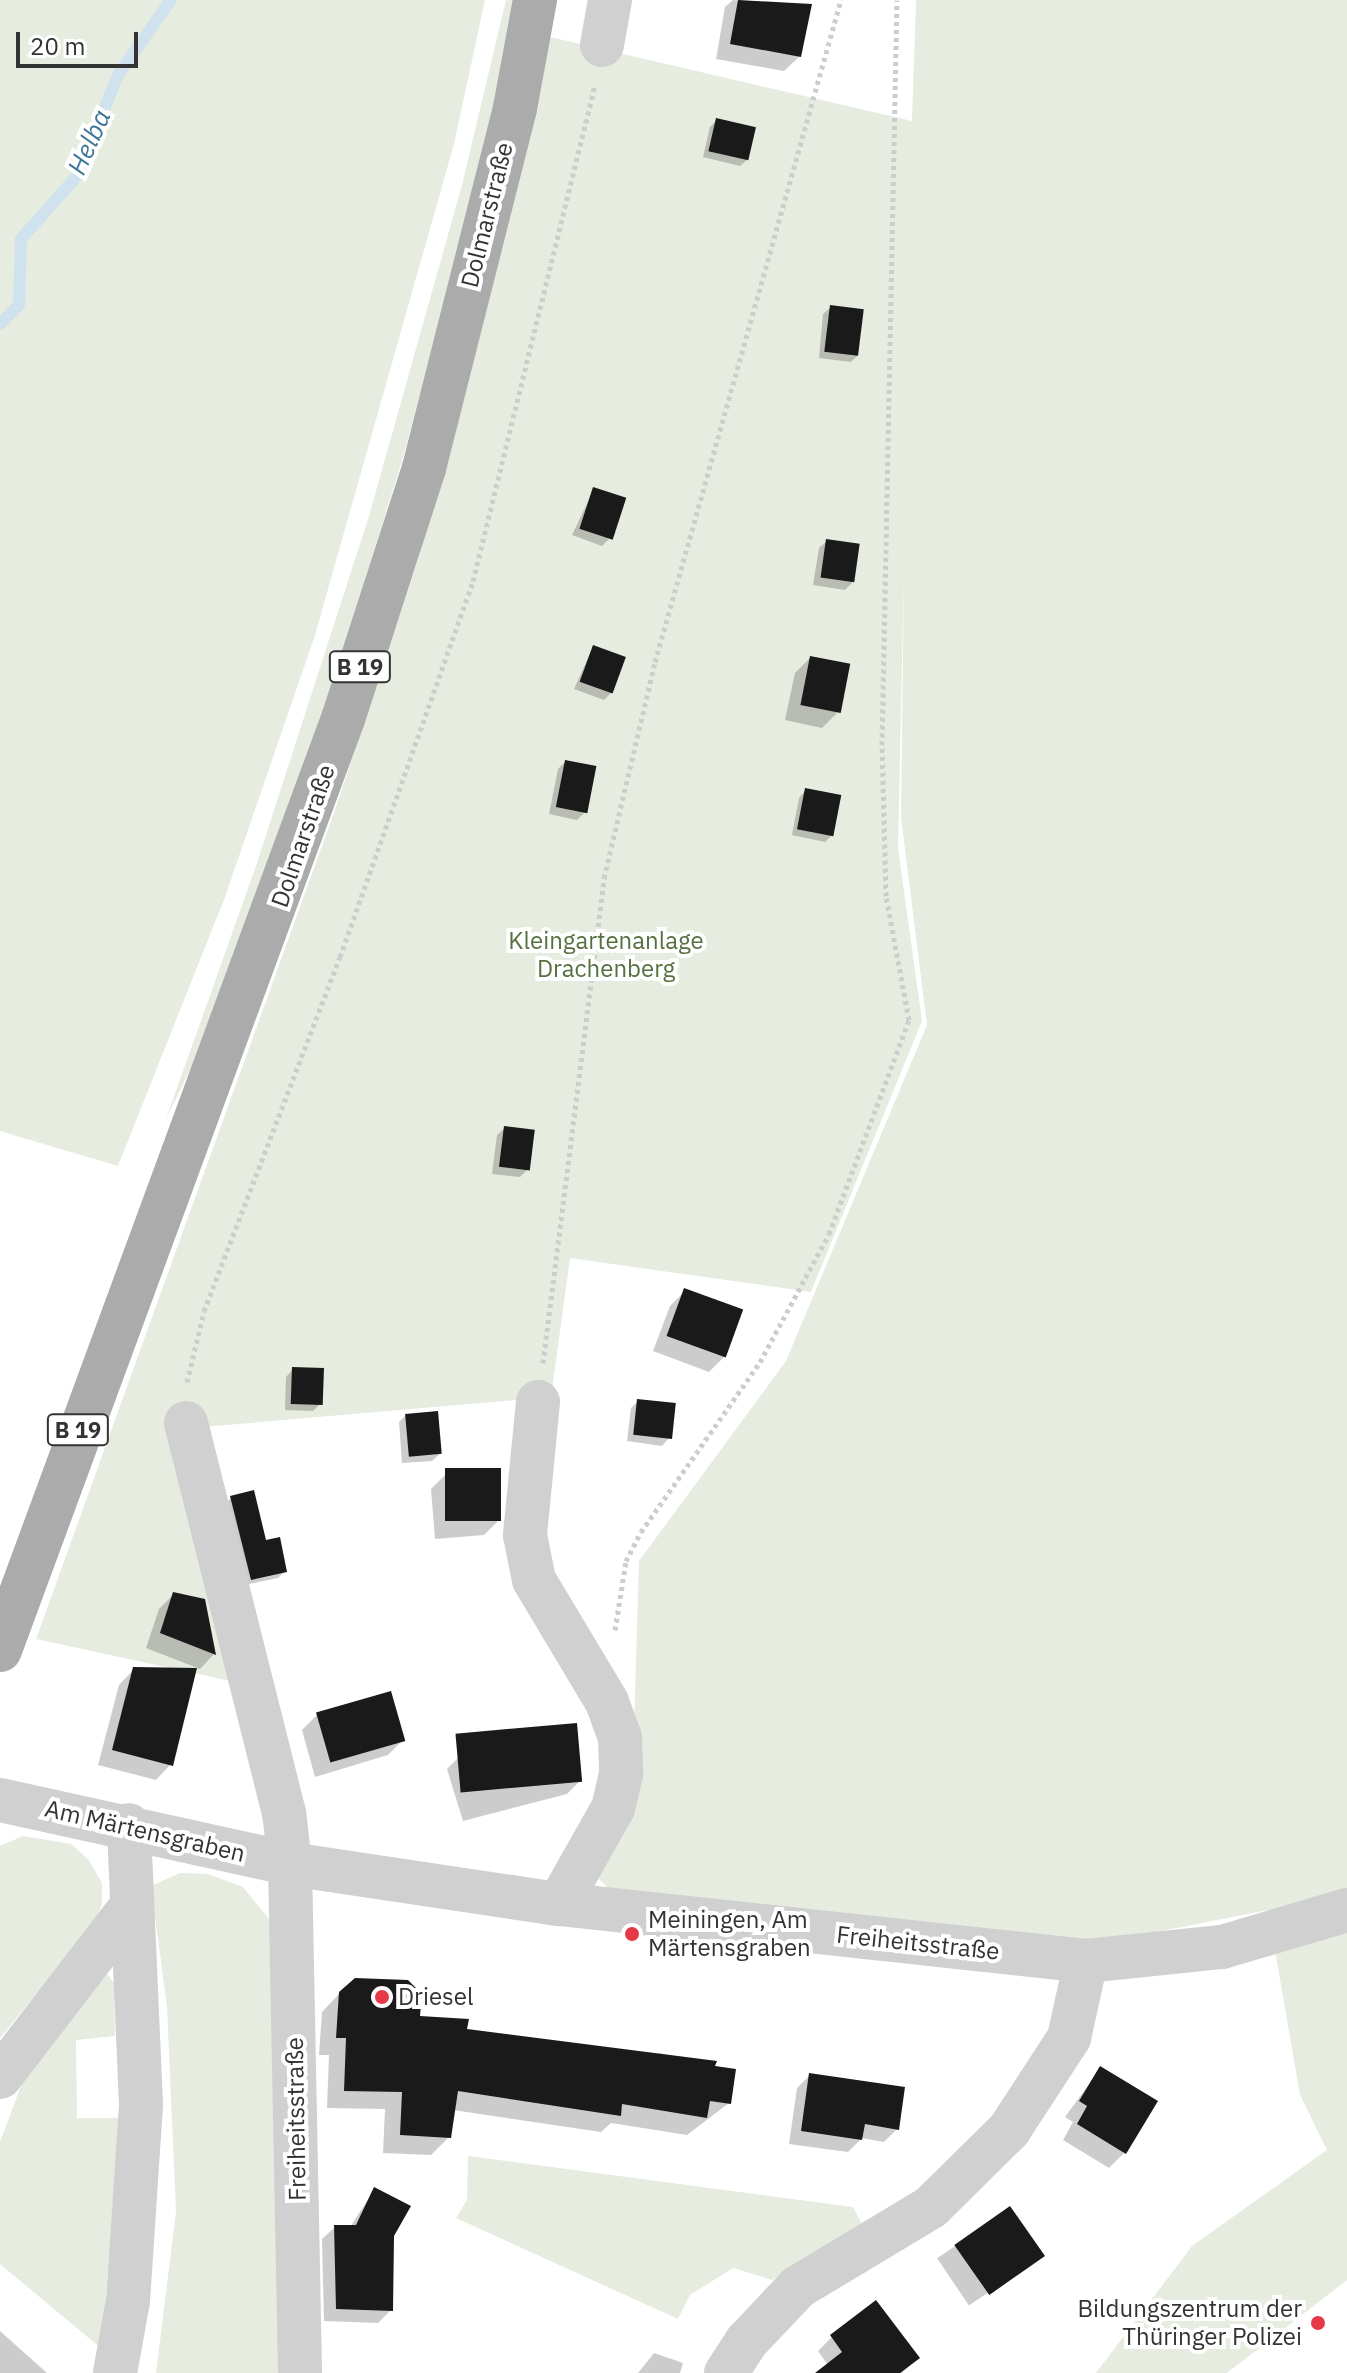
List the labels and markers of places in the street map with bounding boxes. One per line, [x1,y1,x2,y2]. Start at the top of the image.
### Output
place label: Meiningen, Am Märtensgraben [648,1906,811,1962]
marker: Meiningen, Am Märtensgraben [623,1925,641,1943]
place label: Driesel [398,1983,473,2011]
marker: Driesel [373,1988,391,2006]
place label: Bildungszentrum der Thüringer Polizei [1077,2295,1302,2351]
marker: Bildungszentrum der Thüringer Polizei [1309,2314,1327,2332]

